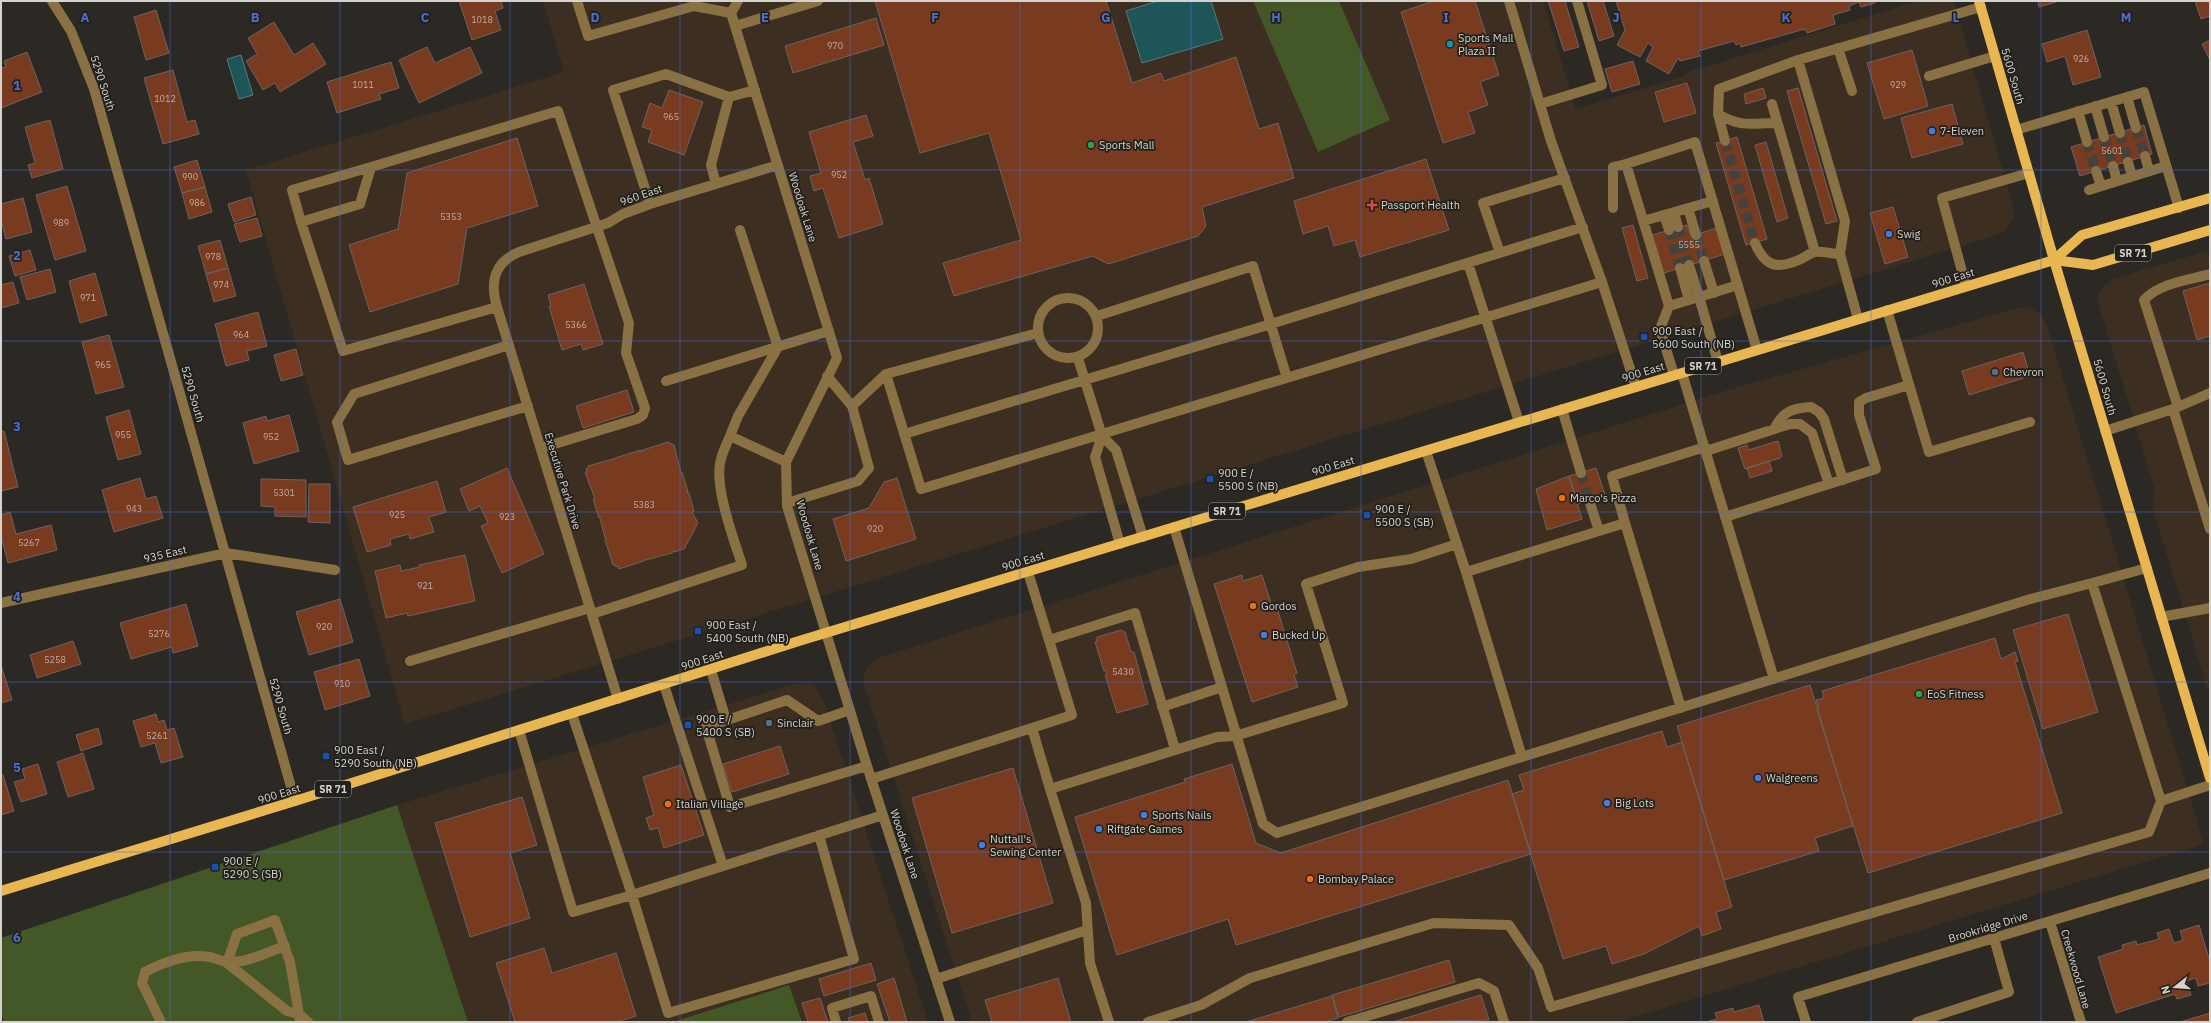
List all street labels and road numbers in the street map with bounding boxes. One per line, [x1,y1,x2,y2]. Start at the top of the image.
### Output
street label: 5600 South [1998,46,2028,106]
street label: 5290 South [87,53,119,113]
street label: Woodoak Lane [786,170,820,244]
street label: 960 East [618,181,664,209]
road number: SR 71 [2115,245,2151,261]
street label: 900 East [1930,265,1976,291]
street label: 5600 South [2090,357,2120,417]
road number: SR 71 [1685,358,1721,374]
street label: 900 East [1620,359,1666,385]
street label: 5290 South [178,364,208,424]
street label: Executive Park Drive [542,431,584,531]
street label: 900 East [1310,453,1356,479]
street label: Woodoak Lane [793,498,827,572]
road number: SR 71 [1209,503,1245,519]
street label: 935 East [142,542,188,566]
street label: 900 East [1000,548,1046,574]
street label: 900 East [679,647,725,673]
street label: 5290 South [266,676,296,736]
street label: 900 East [256,781,302,807]
road number: SR 71 [315,781,351,797]
street label: Woodoak Lane [887,807,923,881]
street label: Brookridge Drive [1947,908,2029,946]
street label: Creekwood Lane [2058,928,2094,1010]

